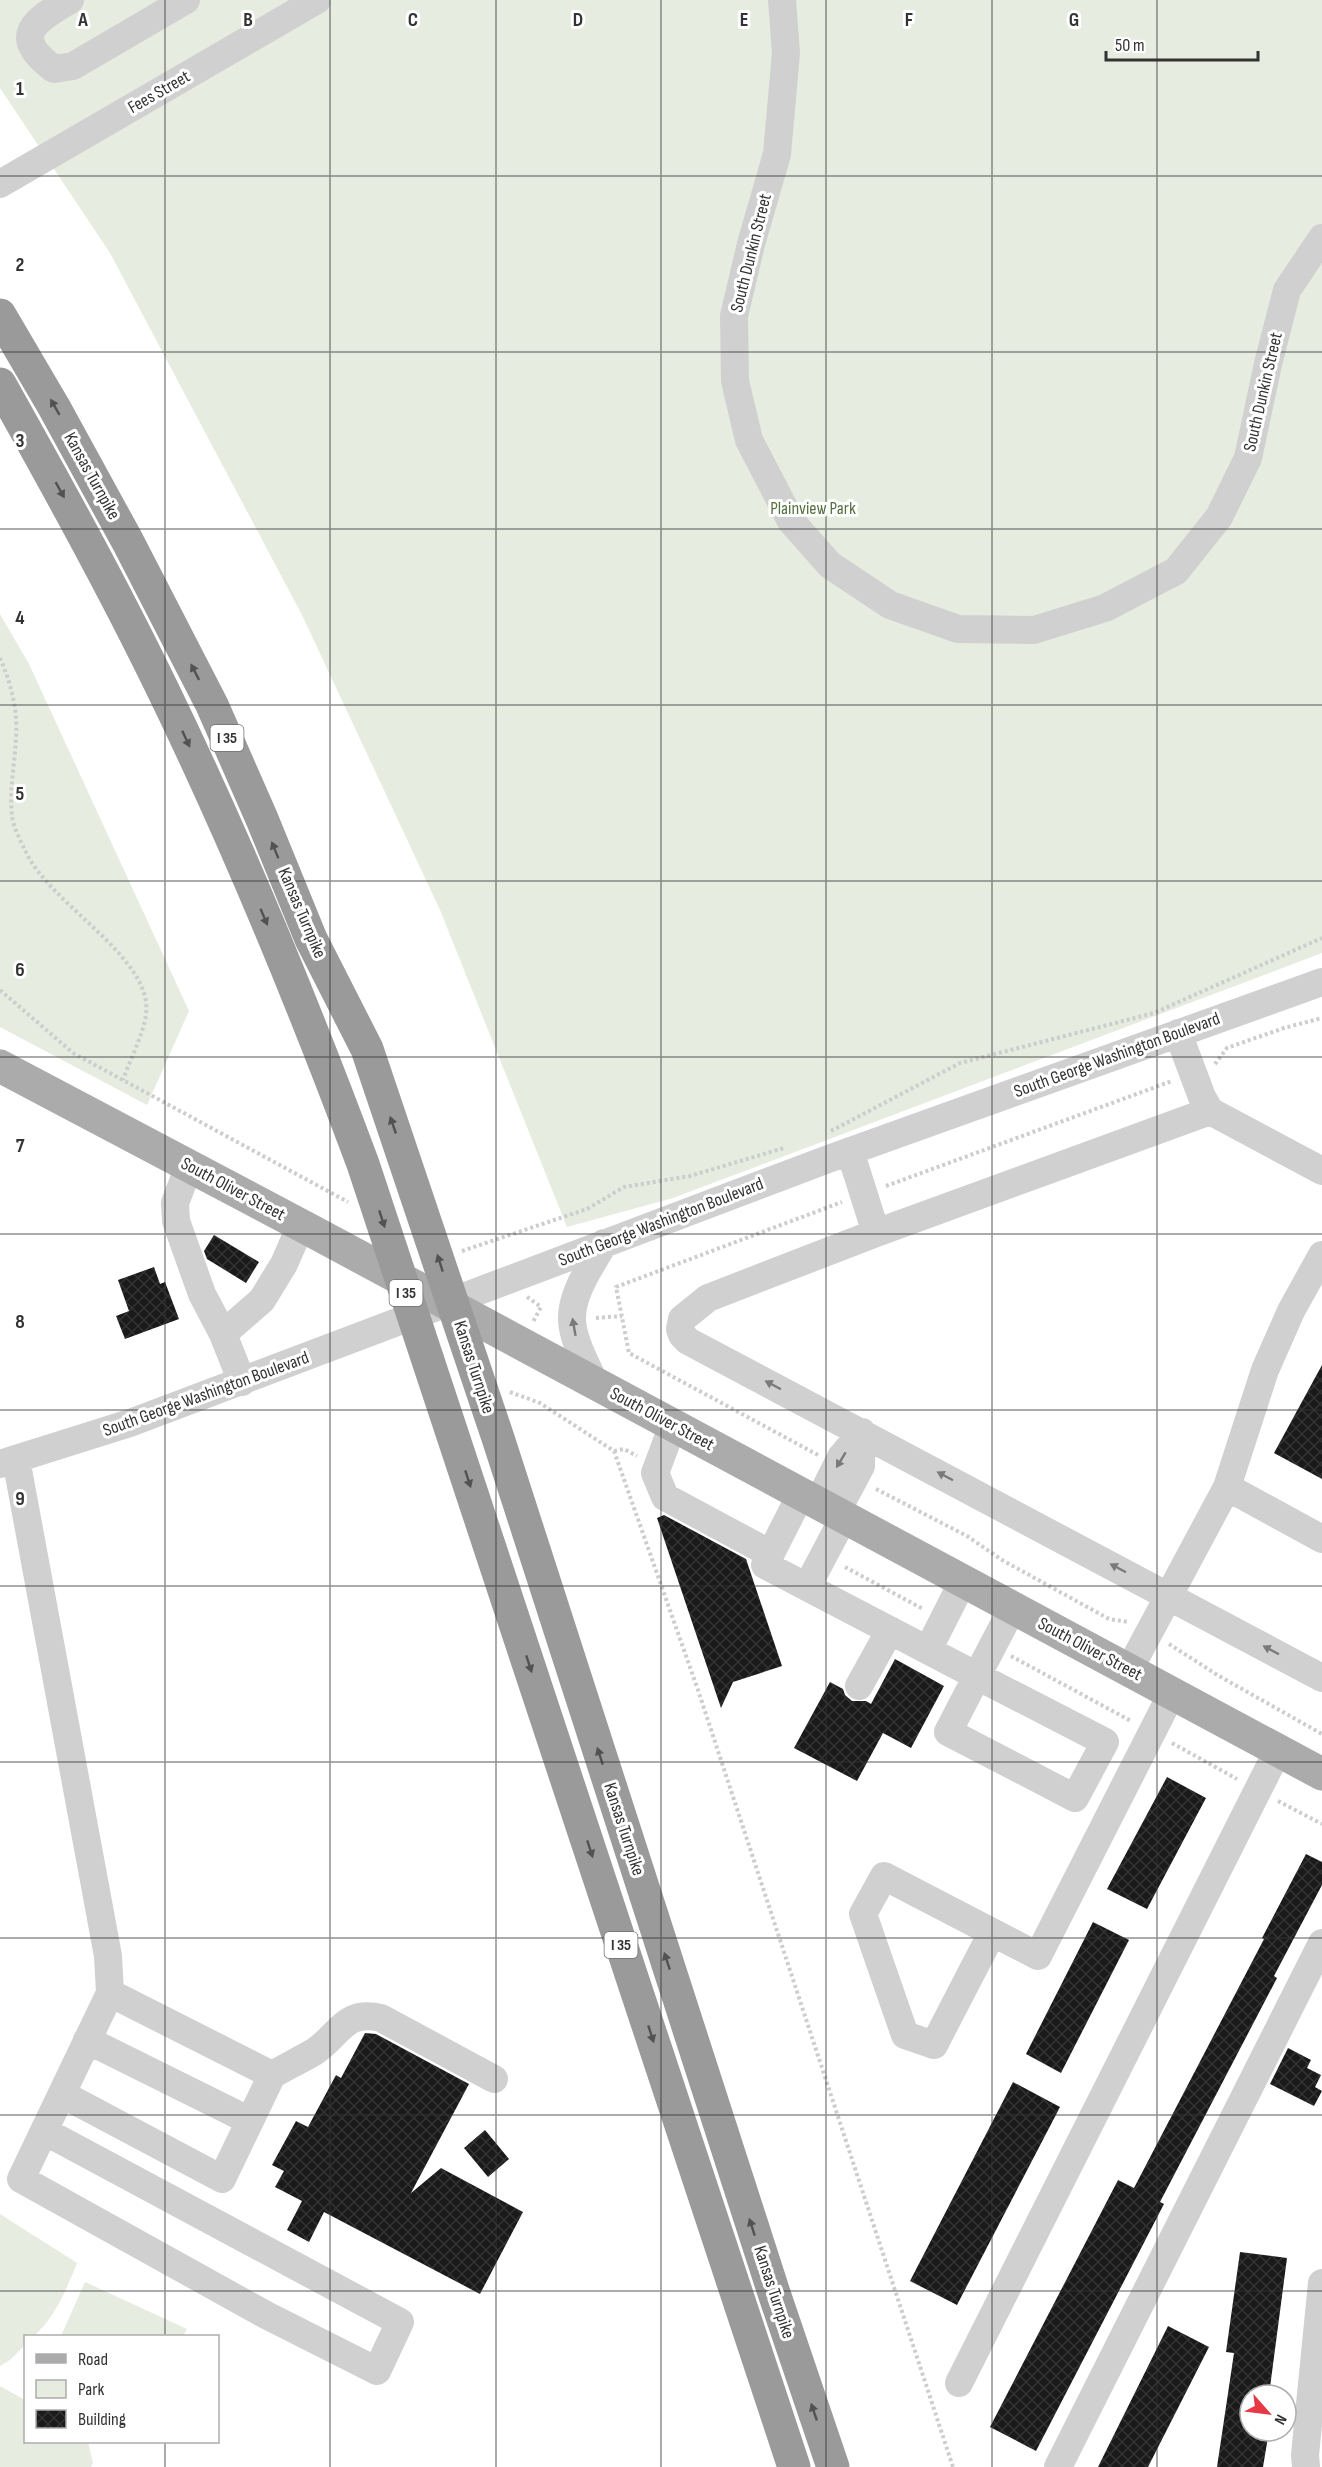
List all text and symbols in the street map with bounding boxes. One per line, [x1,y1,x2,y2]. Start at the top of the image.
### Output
text: A [77,8,88,32]
text: B [243,8,253,32]
text: C [408,8,418,32]
text: D [573,8,583,32]
text: E [740,8,748,32]
text: F [905,8,913,32]
text: G [1069,8,1079,32]
scale bar [1106,24,1258,62]
text: 50 m [1115,35,1145,56]
street label: Fees Street [124,66,194,118]
text: 1 [16,77,24,101]
street label: South Dunkin Street [726,191,776,315]
text: 2 [16,253,24,277]
street label: South Dunkin Street [1239,330,1287,454]
one-way arrow [49,399,60,415]
text: 3 [16,429,25,453]
street label: Kansas Turnpike [59,429,125,523]
one-way arrow [54,482,65,498]
park label: Plainview Park [770,498,856,519]
text: 4 [15,606,25,630]
one-way arrow [190,664,200,681]
road number: I 35 [210,725,244,751]
one-way arrow [181,730,190,747]
text: 5 [16,782,25,806]
one-way arrow [270,841,279,859]
street label: Kansas Turnpike [274,865,330,961]
one-way arrow [259,909,269,927]
text: 6 [15,958,25,982]
street label: South George Washington Boulevard [1011,1008,1223,1102]
one-way arrow [388,1116,398,1134]
text: 7 [16,1134,25,1158]
street label: South Oliver Street [177,1153,289,1225]
street label: South George Washington Boulevard [556,1173,766,1271]
one-way arrow [378,1210,387,1228]
one-way arrow [434,1254,444,1272]
road number: I 35 [390,1280,422,1306]
text: 8 [15,1310,25,1334]
street label: Kansas Turnpike [449,1318,499,1416]
one-way arrow [569,1318,578,1337]
street label: South George Washington Boulevard [100,1347,312,1441]
one-way arrow [764,1380,781,1390]
street label: South Oliver Street [606,1383,718,1455]
one-way arrow [835,1452,846,1468]
one-way arrow [463,1470,473,1488]
one-way arrow [937,1472,954,1481]
text: 9 [15,1487,25,1511]
one-way arrow [1109,1563,1126,1573]
street label: South Oliver Street [1034,1613,1146,1685]
one-way arrow [1262,1645,1279,1655]
one-way arrow [524,1655,534,1673]
one-way arrow [595,1747,604,1765]
street label: Kansas Turnpike [599,1780,649,1878]
one-way arrow [585,1840,595,1858]
road number: I 35 [604,1932,638,1958]
one-way arrow [661,1952,671,1970]
one-way arrow [647,2025,656,2043]
one-way arrow [747,2218,757,2236]
street label: Kansas Turnpike [749,2243,799,2341]
legend [24,2335,219,2443]
text: Road [78,2349,108,2370]
text: Park [78,2379,104,2400]
north arrow [1238,2383,1298,2443]
one-way arrow [809,2403,818,2421]
text: Building [78,2409,126,2430]
text: N [1270,2411,1290,2428]

